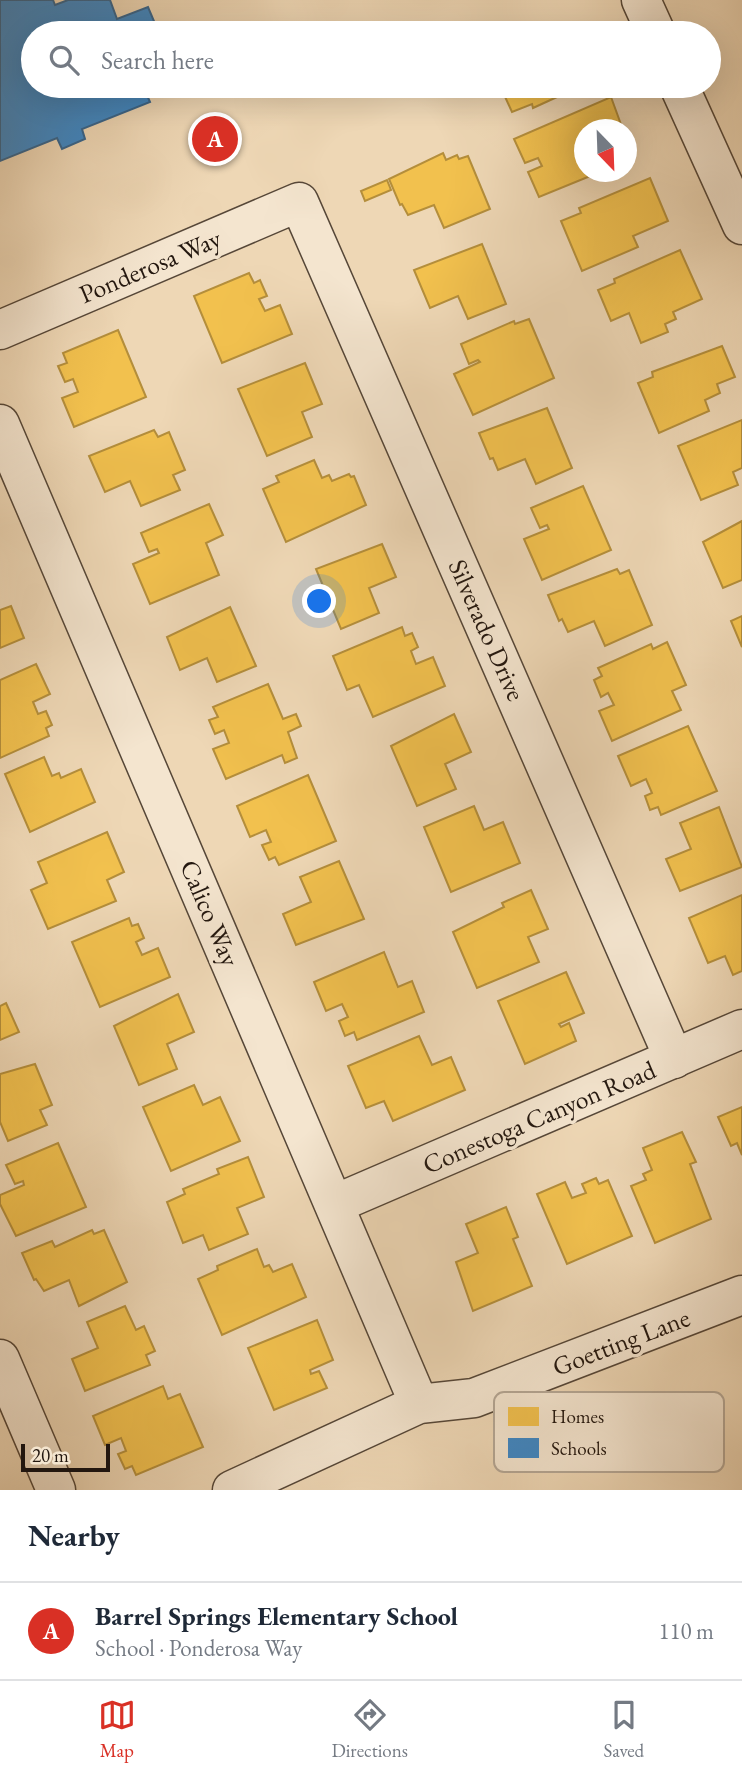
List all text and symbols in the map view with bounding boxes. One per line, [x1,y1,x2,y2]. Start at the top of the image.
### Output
search box [21,21,721,98]
icon: search [45,41,83,79]
text: Search here [101,43,214,77]
pin: A [192,113,238,165]
north arrow [574,119,637,182]
street label: Ponderosa Way [74,221,227,311]
street label: Silverado Drive [441,554,533,706]
your location [302,584,336,618]
street label: Calico Way [172,855,248,972]
street label: Conestoga Canyon Road [417,1052,661,1181]
street label: Goetting Lane [548,1300,694,1384]
legend [494,1392,724,1472]
text: Homes [551,1404,604,1429]
text: Schools [551,1436,607,1461]
scale bar [21,1441,110,1473]
text: 20 m [32,1443,69,1468]
text: Nearby [28,1516,120,1555]
text: Barrel Springs Elementary School [95,1599,458,1633]
text: A [43,1616,59,1646]
text: 110 m [658,1616,714,1646]
text: School · Ponderosa Way [95,1633,302,1663]
tab: Map [98,1696,136,1763]
tab: Directions [331,1696,408,1763]
tab: Saved [603,1696,644,1763]

